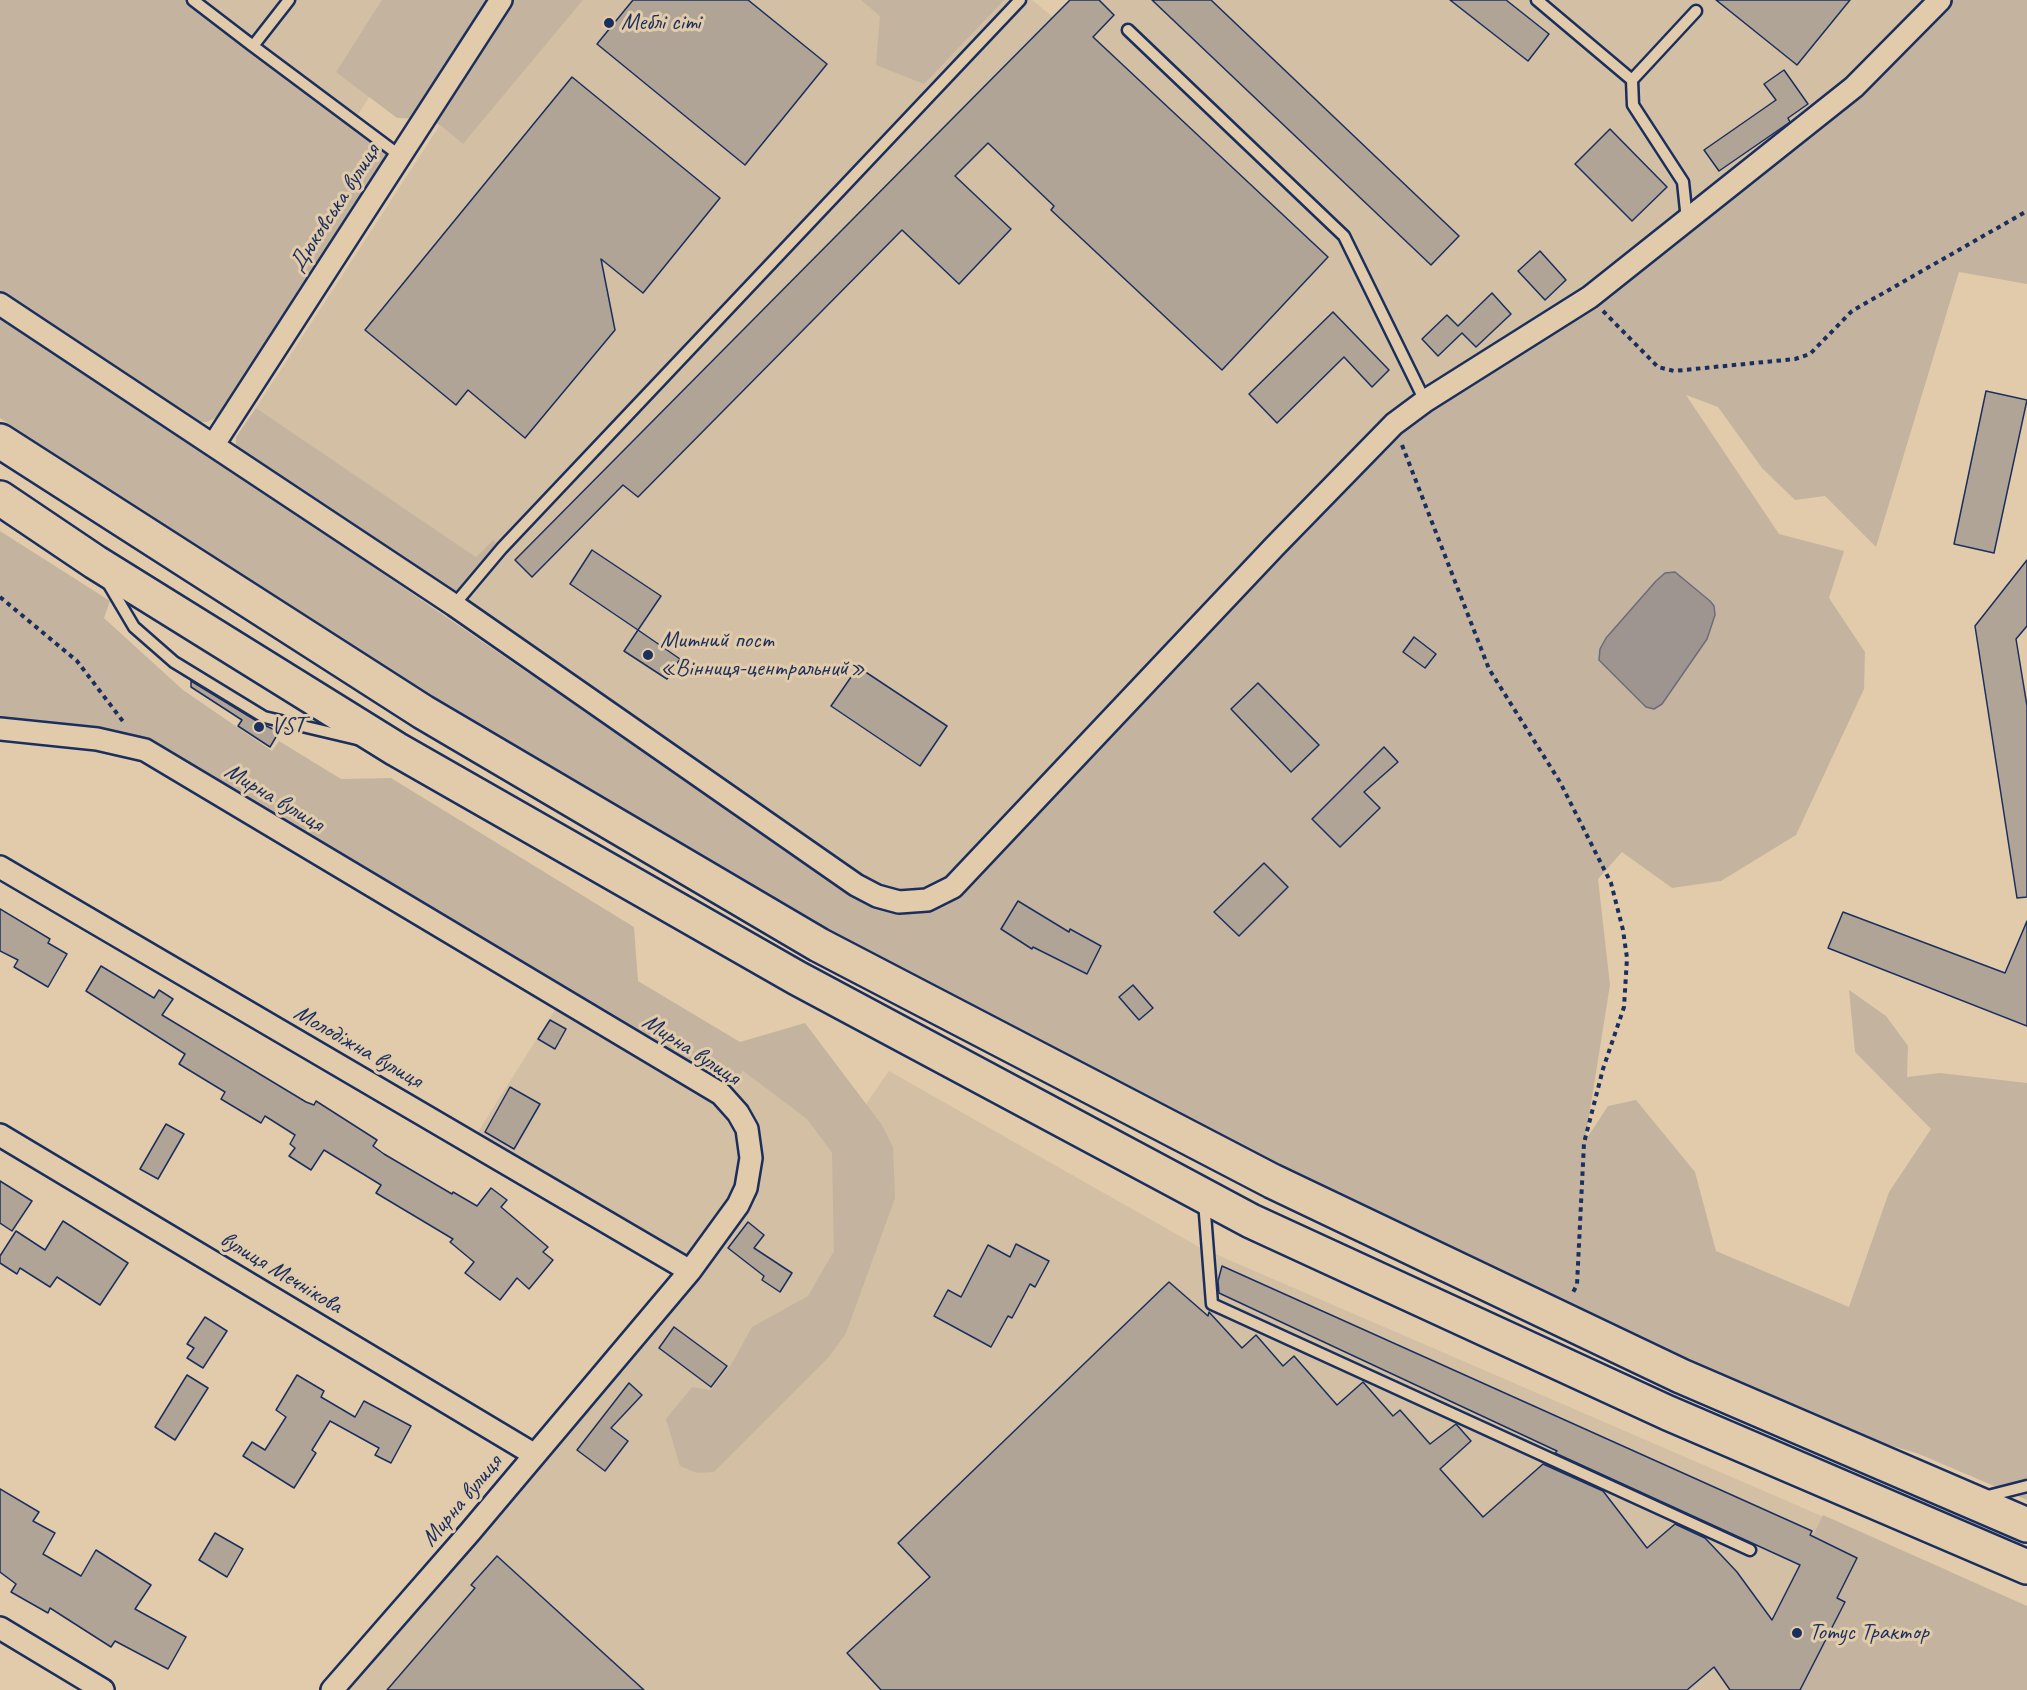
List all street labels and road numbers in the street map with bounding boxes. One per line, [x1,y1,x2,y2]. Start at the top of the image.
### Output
street label: Дюковська вулиця [283,139,387,277]
street label: Мирна вулиця [219,757,329,839]
street label: Молодіжна вулиця [289,999,427,1095]
street label: Мирна вулиця [637,1008,745,1092]
street label: вулиця Мечнікова [215,1225,347,1321]
street label: Мирна вулиця [415,1449,509,1553]

